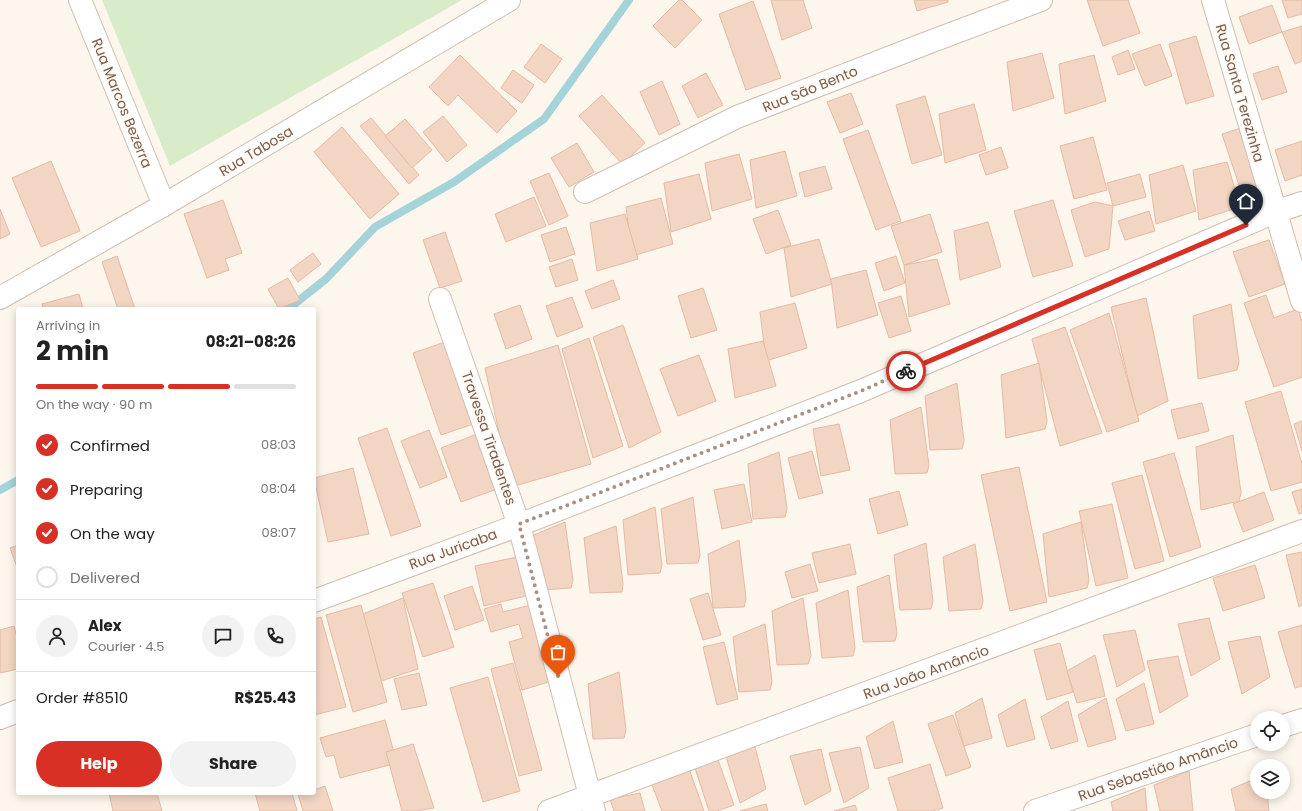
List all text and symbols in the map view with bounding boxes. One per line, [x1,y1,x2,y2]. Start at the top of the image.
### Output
street label: Rua Santa Terezinha [1211,22,1269,164]
street label: Rua Marcos Bezerra [87,35,157,171]
street label: Rua São Bento [759,61,861,117]
street label: Rua Tabosa [215,121,297,181]
pin [1229,184,1263,225]
icon: home [1235,190,1257,212]
text: Arriving in [36,316,100,335]
text: 08:21–08:26 [206,331,296,352]
text: 2 min [36,333,109,369]
courier [886,351,926,391]
icon: bike [895,360,917,382]
street label: Travessa Tiradentes [457,368,521,508]
text: On the way · 90 m [36,395,152,414]
icon: check [36,434,58,456]
text: Confirmed [70,435,150,456]
text: 08:03 [261,435,296,454]
icon: check [36,478,58,500]
text: Preparing [70,479,143,500]
text: 08:04 [261,479,296,498]
icon: check [36,522,58,544]
text: On the way [70,523,155,544]
text: 08:07 [262,523,296,542]
street label: Rua Juricaba [406,524,500,574]
text: Delivered [70,567,140,588]
button: person [36,615,78,657]
text: Alex [88,615,122,636]
button: chat [202,615,244,657]
button: phone [254,615,296,657]
pin [541,635,575,676]
text: Courier · 4.5 [88,637,164,656]
street label: Rua João Amâncio [860,640,992,704]
icon: bag [547,641,569,663]
text: Order #8510 [36,687,128,708]
text: R$25.43 [235,687,296,708]
map controls [1250,711,1290,799]
button: locate [1250,711,1290,751]
street label: Rua Sebastião Amâncio [1075,732,1241,806]
button: Help [36,741,162,787]
button: Share [170,741,296,787]
button: layers [1250,759,1290,799]

